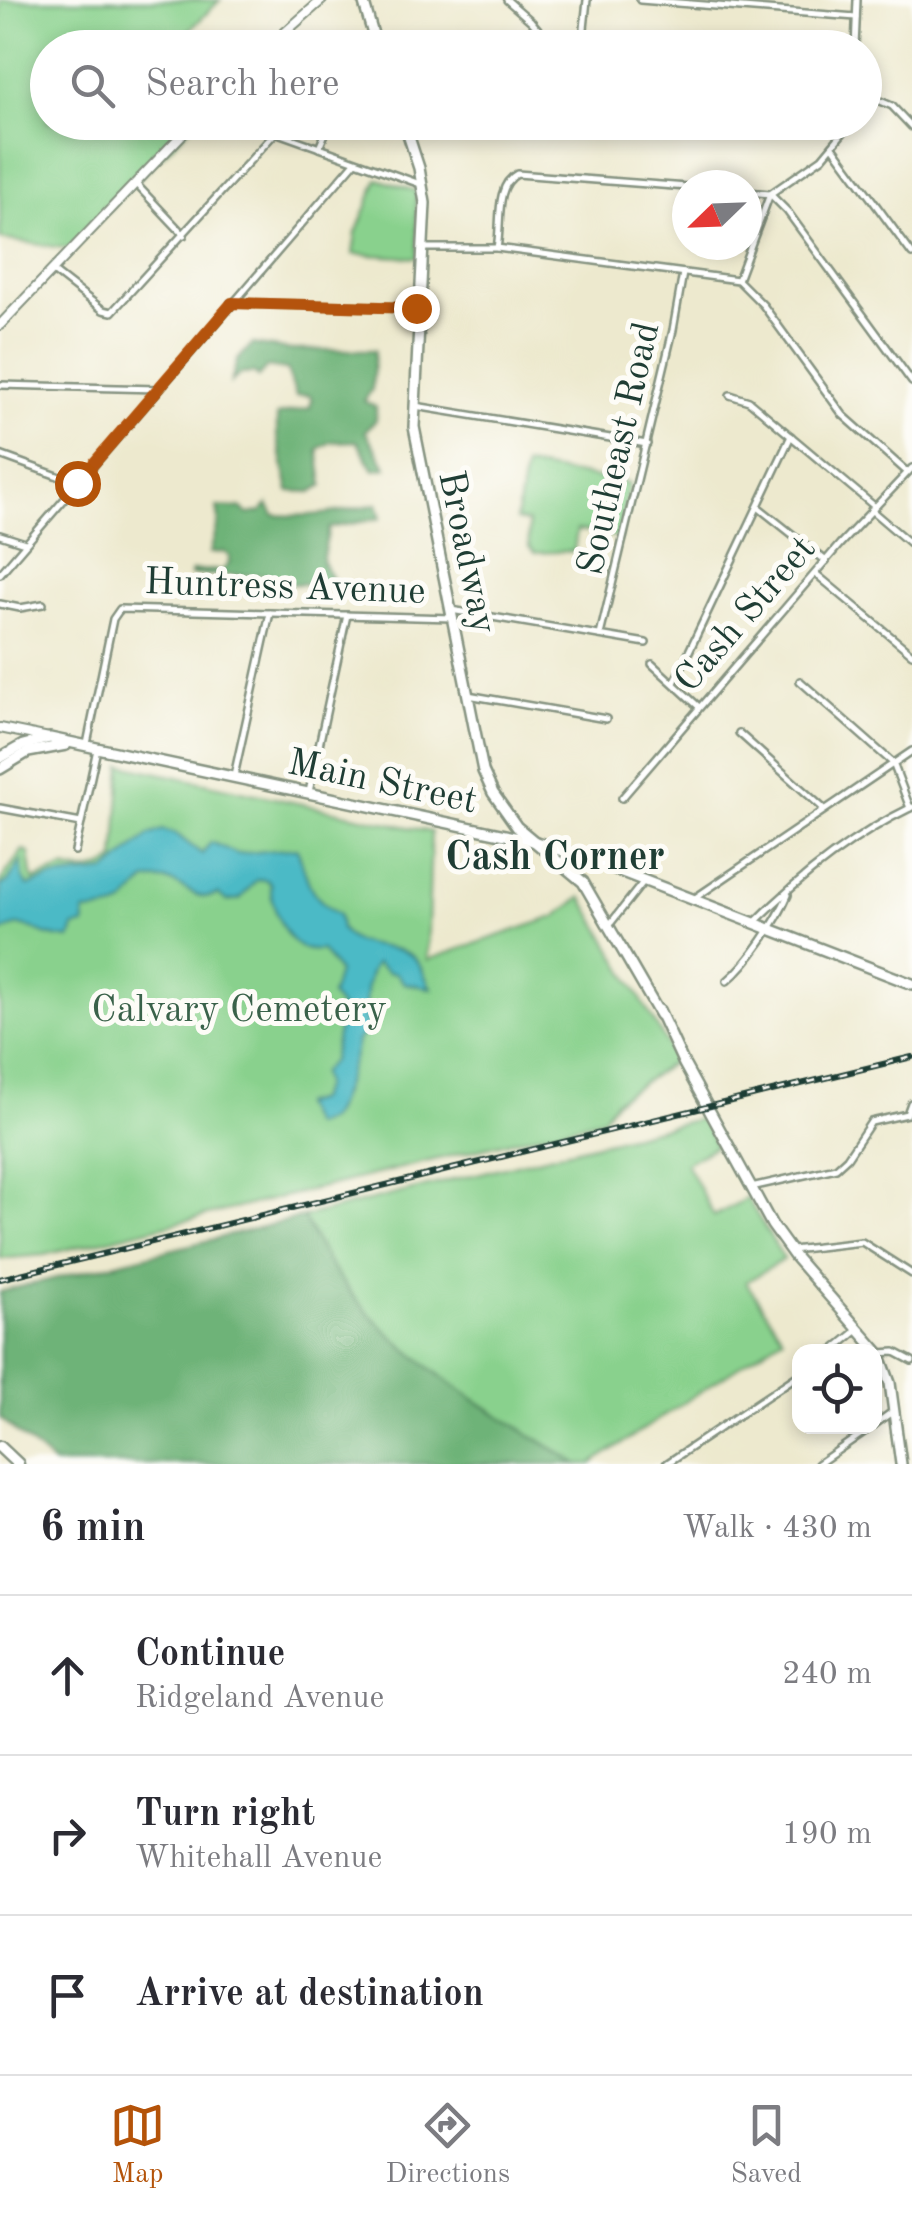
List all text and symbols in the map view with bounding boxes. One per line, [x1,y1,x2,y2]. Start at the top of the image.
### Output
search box [30,30,882,140]
icon: search [65,58,120,113]
text: Search here [145,66,340,104]
north arrow [672,170,762,260]
route end [394,286,440,332]
street label: Southeast Road [572,319,667,579]
route start [55,461,101,507]
street label: Broadway [430,468,502,638]
street label: Cash Street [669,530,824,700]
street label: Huntress Avenue [144,564,426,612]
street label: Main Street [284,744,481,822]
district label: Cash Corner [445,839,665,879]
park label: Calvary Cemetery [91,992,387,1030]
map controls [792,1344,882,1434]
button: locate [792,1344,882,1434]
text: 6 min [40,1508,146,1550]
text: Walk · 430 m [682,1513,872,1545]
text: Continue [135,1636,285,1674]
icon: ahead [40,1648,95,1703]
text: 240 m [782,1659,872,1691]
text: Ridgeland Avenue [135,1683,384,1715]
text: Turn right [135,1796,315,1834]
icon: right [40,1808,95,1863]
text: 190 m [782,1819,872,1851]
text: Whitehall Avenue [135,1843,382,1875]
icon: arrive [40,1968,95,2023]
text: Arrive at destination [135,1976,484,2014]
tab: Map [110,2098,165,2193]
tab: Directions [386,2098,510,2193]
tab: Saved [730,2098,802,2193]

